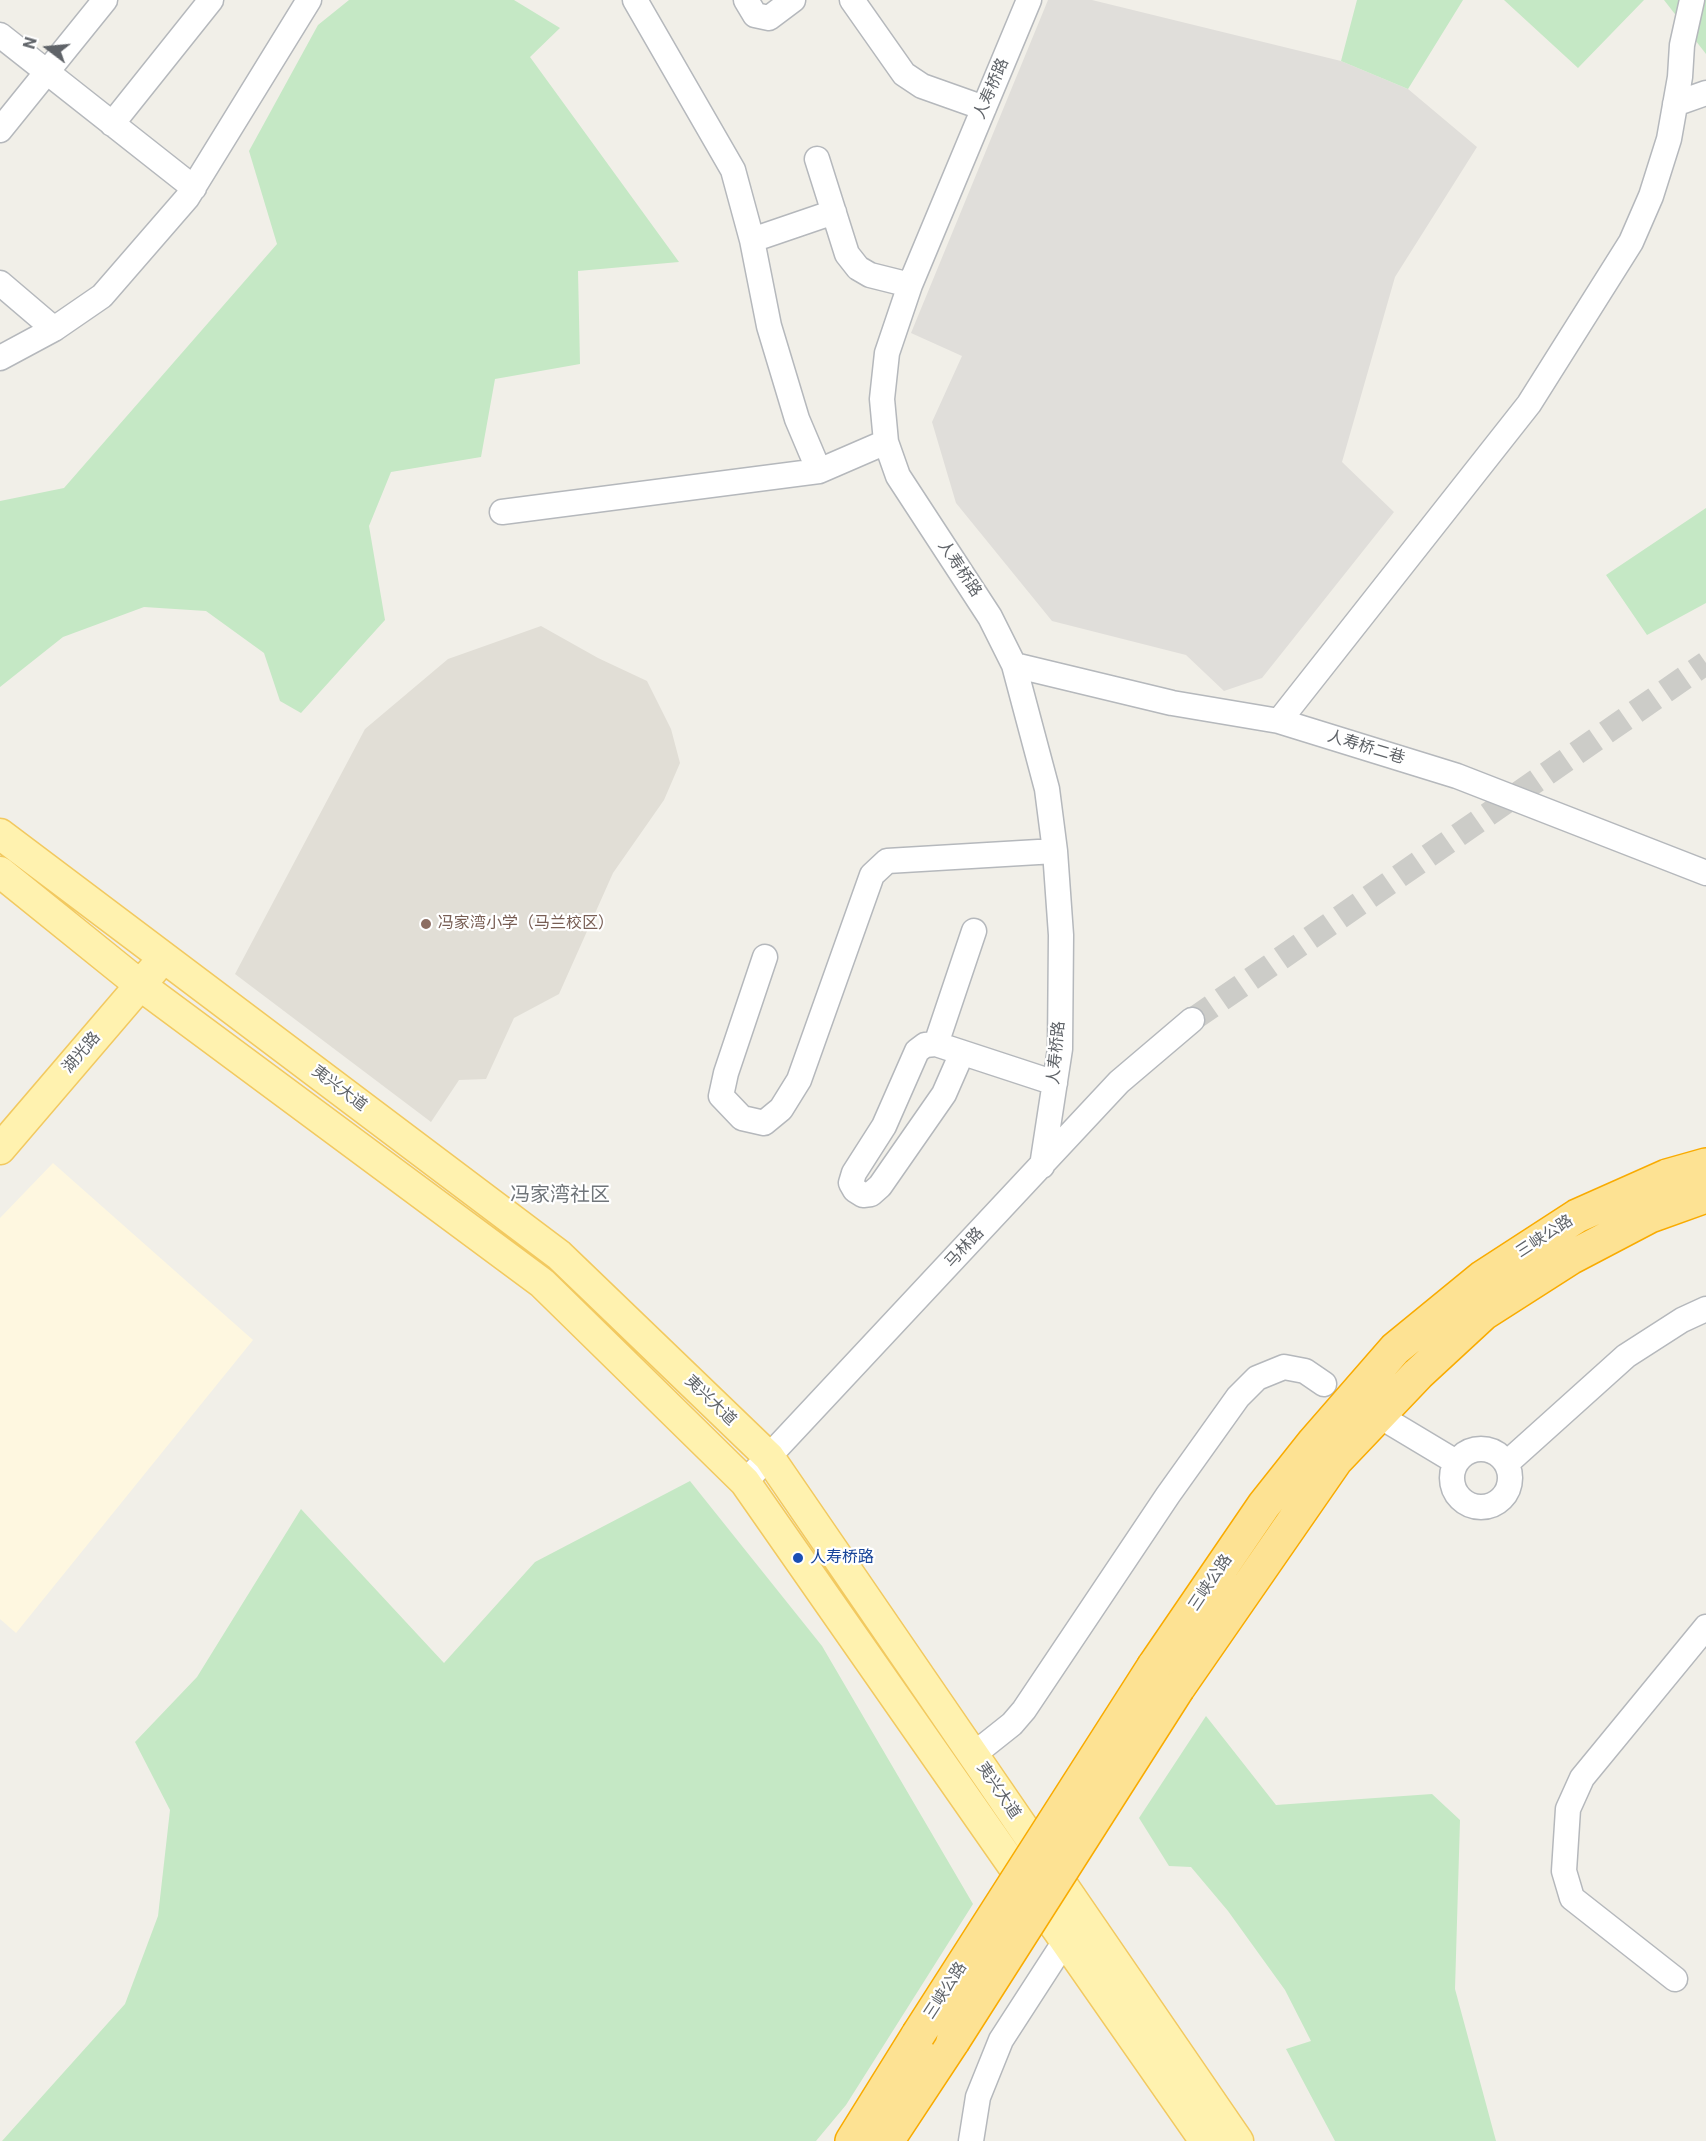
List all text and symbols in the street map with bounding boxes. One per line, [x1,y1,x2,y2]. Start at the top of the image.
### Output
north arrow [18,18,78,78]
text: N [20,35,41,51]
street label: 人寿桥路 [971,56,1013,122]
street label: 人寿桥路 [933,537,985,601]
street label: 人寿桥二巷 [1325,727,1407,769]
place label: 冯家湾小学（马兰校区） [438,914,614,934]
marker: 冯家湾小学（马兰校区） [419,917,433,931]
street label: 人寿桥路 [1045,1020,1069,1086]
street label: 湖光路 [59,1029,105,1077]
street label: 夷兴大道 [308,1062,370,1116]
district label: 冯家湾社区 [510,1184,610,1208]
street label: 三峡公路 [1513,1212,1577,1262]
street label: 马林路 [942,1224,988,1272]
street label: 夷兴大道 [680,1372,740,1430]
place label: 人寿桥路 [810,1548,874,1568]
marker: 人寿桥路 [791,1551,805,1565]
street label: 三峡公路 [1185,1551,1237,1615]
street label: 夷兴大道 [972,1759,1024,1823]
street label: 三峡公路 [921,1959,971,2023]

